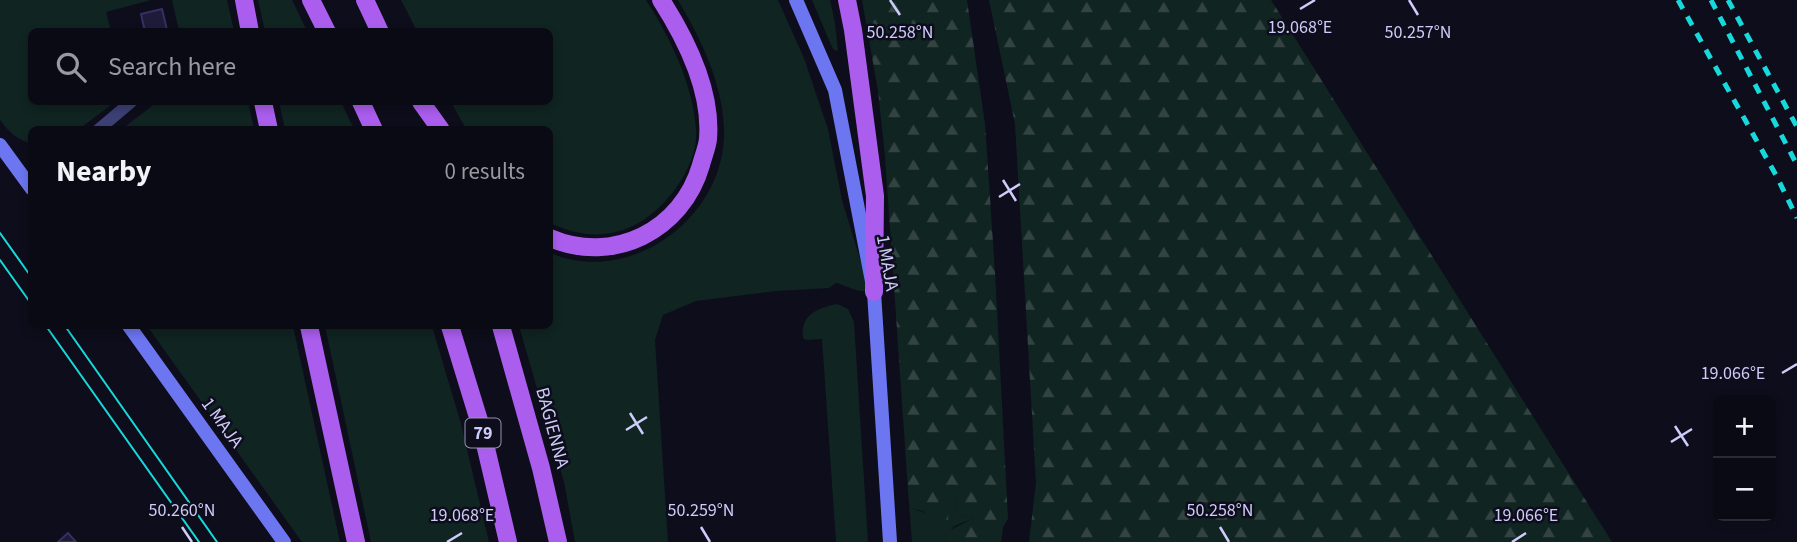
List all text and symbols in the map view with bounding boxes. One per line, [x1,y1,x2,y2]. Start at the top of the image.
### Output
text: 19.068°E [1268,15,1332,40]
text: 50.258°N [867,20,933,45]
text: 50.257°N [1385,20,1451,45]
search box [28,28,553,105]
icon: search [52,48,90,86]
text: Search here [108,48,236,85]
text: Nearby [56,150,151,193]
text: 0 results [445,155,525,188]
street label: 1 MAJA [869,233,905,294]
text: 19.066°E [1701,361,1765,386]
street label: BAGIENNA [528,384,576,472]
street label: 1 MAJA [194,392,250,454]
map controls [1713,395,1776,521]
button: + [1713,395,1776,458]
road number: 79 [466,418,500,447]
button: − [1713,458,1776,521]
text: 50.260°N [149,498,215,523]
text: 50.259°N [668,498,734,523]
text: 50.258°N [1187,498,1253,523]
text: 19.068°E [430,503,494,528]
text: 19.066°E [1494,503,1558,528]

